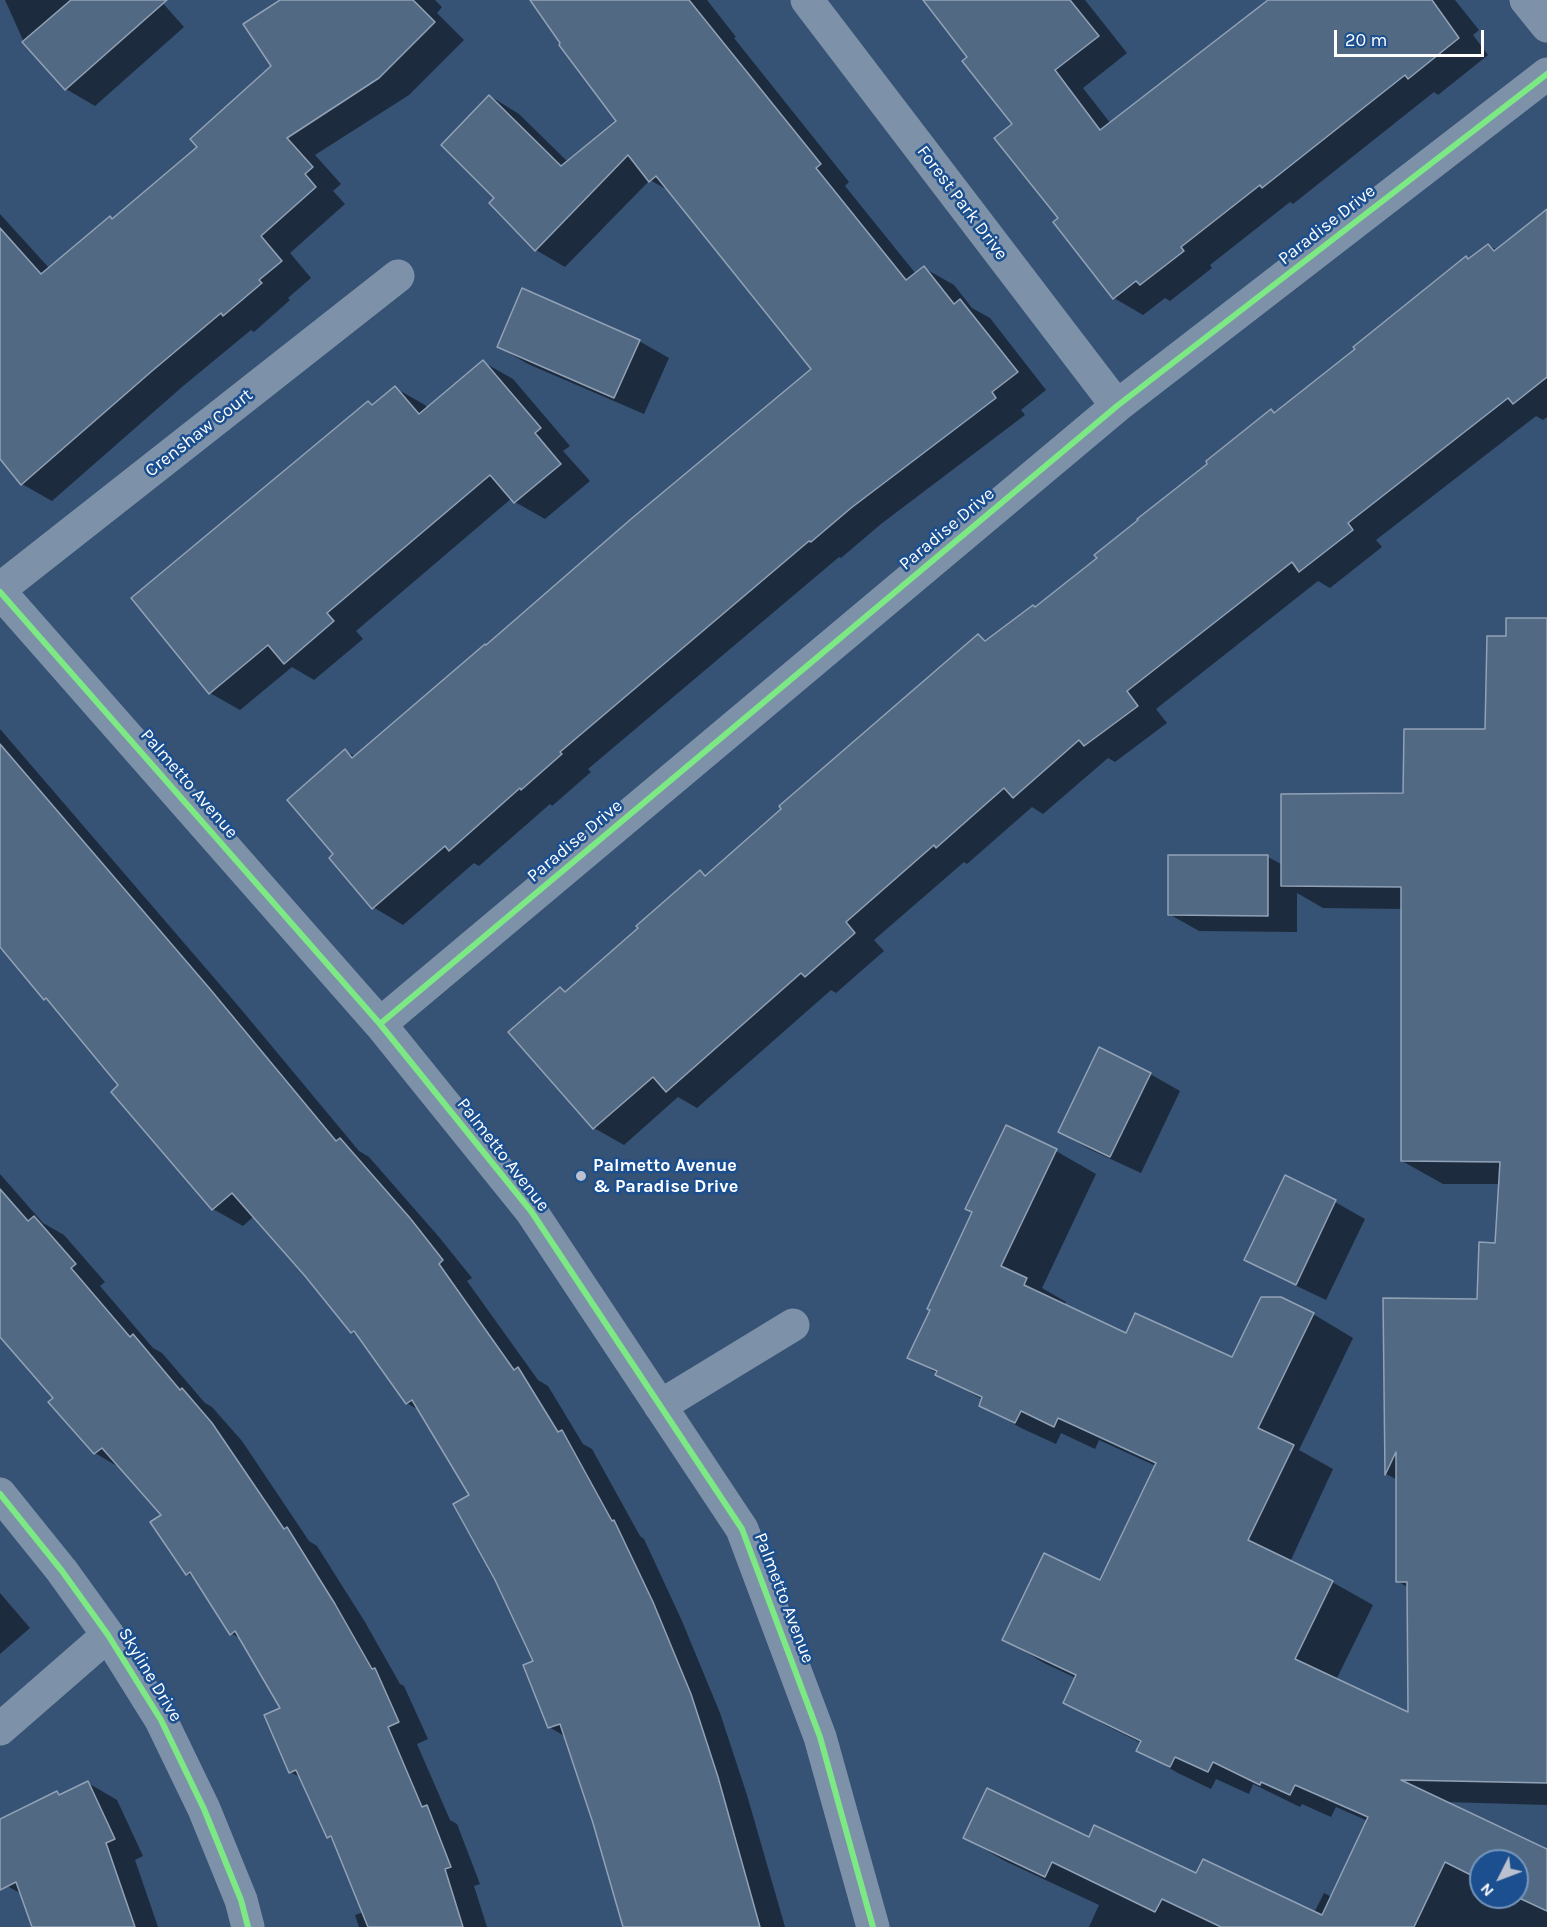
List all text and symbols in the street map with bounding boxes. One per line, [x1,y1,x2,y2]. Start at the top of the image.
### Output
scale bar [1337,18,1487,56]
text: 20 m [1345,29,1387,51]
street label: Forest Park Drive [912,141,1012,265]
street label: Paradise Drive [1274,180,1380,270]
street label: Crenshaw Court [141,384,257,482]
street label: Paradise Drive [895,483,999,575]
street label: Palmetto Avenue [136,725,242,843]
street label: Paradise Drive [523,795,627,887]
street label: Palmetto Avenue [452,1094,554,1216]
place label: Palmetto Avenue & Paradise Drive [593,1155,738,1198]
marker: Palmetto Avenue & Paradise Drive [574,1169,588,1183]
street label: Palmetto Avenue [749,1530,819,1666]
street label: Skyline Drive [113,1624,187,1726]
north arrow [1469,1849,1529,1909]
text: N [1476,1879,1498,1901]

